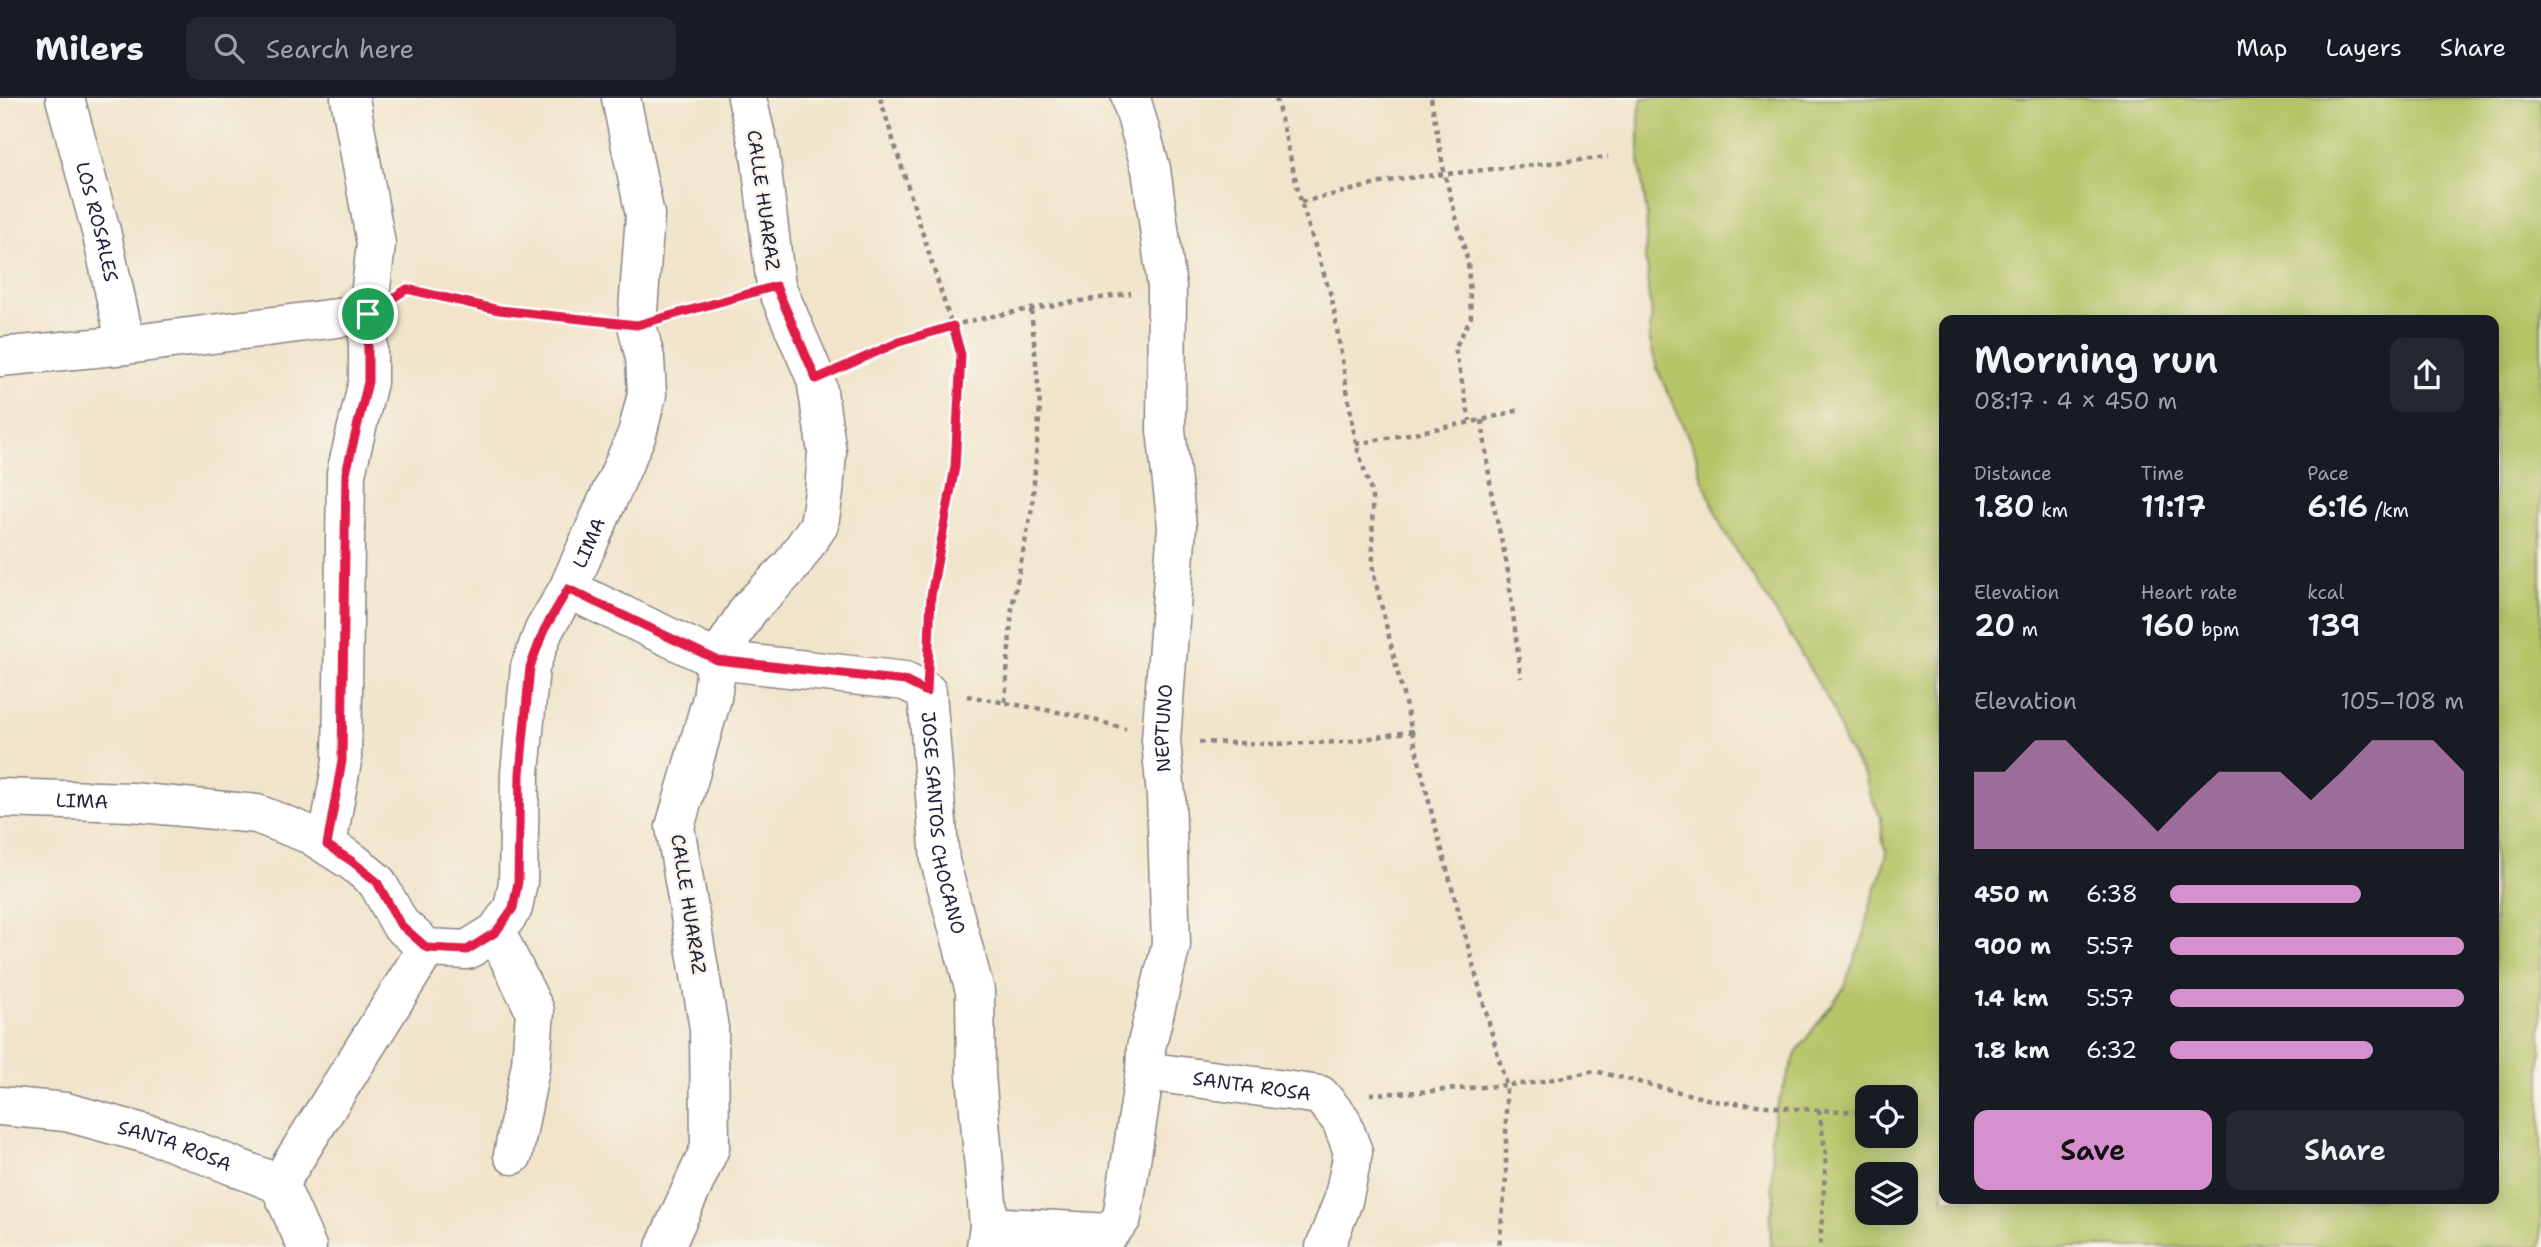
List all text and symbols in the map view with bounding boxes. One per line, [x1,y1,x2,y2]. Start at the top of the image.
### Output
search box [186,17,676,80]
text: Milers [35,26,144,71]
icon: search [210,29,248,67]
text: Search here [266,31,414,66]
text: Map [2236,32,2287,64]
text: Layers [2325,32,2402,64]
text: Share [2440,32,2506,64]
street label: CALLE HUARAZ [741,128,786,272]
street label: LOS ROSALES [70,159,124,284]
pin [338,284,398,344]
icon: arrive [349,295,387,333]
text: Morning run [1974,334,2218,385]
button: share [2390,338,2464,412]
text: 08:17 · 4 × 450 m [1974,386,2177,416]
text: Distance [1974,461,2052,486]
text: Time [2141,461,2184,486]
text: Pace [2307,461,2349,486]
text: 1.80 [1974,486,2035,527]
text: 11:17 [2141,486,2206,527]
text: 6:16 [2307,486,2368,527]
text: km [2035,498,2068,523]
text: /km [2368,498,2409,523]
street label: LIMA [567,514,611,572]
text: Elevation [1974,580,2059,605]
text: Heart rate [2141,580,2237,605]
text: kcal [2307,580,2344,605]
text: 20 [1974,605,2015,646]
text: 160 [2141,605,2195,646]
text: 139 [2307,605,2361,646]
text: m [2015,617,2038,642]
text: bpm [2195,617,2239,642]
street label: NEPTUNO [1149,683,1178,773]
text: Elevation [1974,686,2077,716]
text: 105–108 m [2340,686,2464,716]
street label: JOSE SANTOS CHOCANO [916,711,971,937]
street label: LIMA [55,788,109,814]
street label: CALLE HUARAZ [665,832,712,976]
text: 450 m [1974,879,2049,909]
text: 6:38 [2086,879,2138,909]
text: 900 m [1974,931,2051,961]
text: 5:57 [2086,931,2134,961]
text: 1.4 km [1974,983,2048,1013]
text: 5:57 [2086,983,2134,1013]
text: 1.8 km [1974,1035,2049,1065]
text: 6:32 [2086,1035,2137,1065]
street label: SANTA ROSA [1191,1066,1313,1107]
map controls [1855,1085,1918,1225]
button: locate [1855,1085,1918,1148]
button: Save [1974,1110,2212,1190]
button: Share [2226,1110,2464,1190]
street label: SANTA ROSA [115,1115,235,1177]
button: layers [1855,1162,1918,1225]

